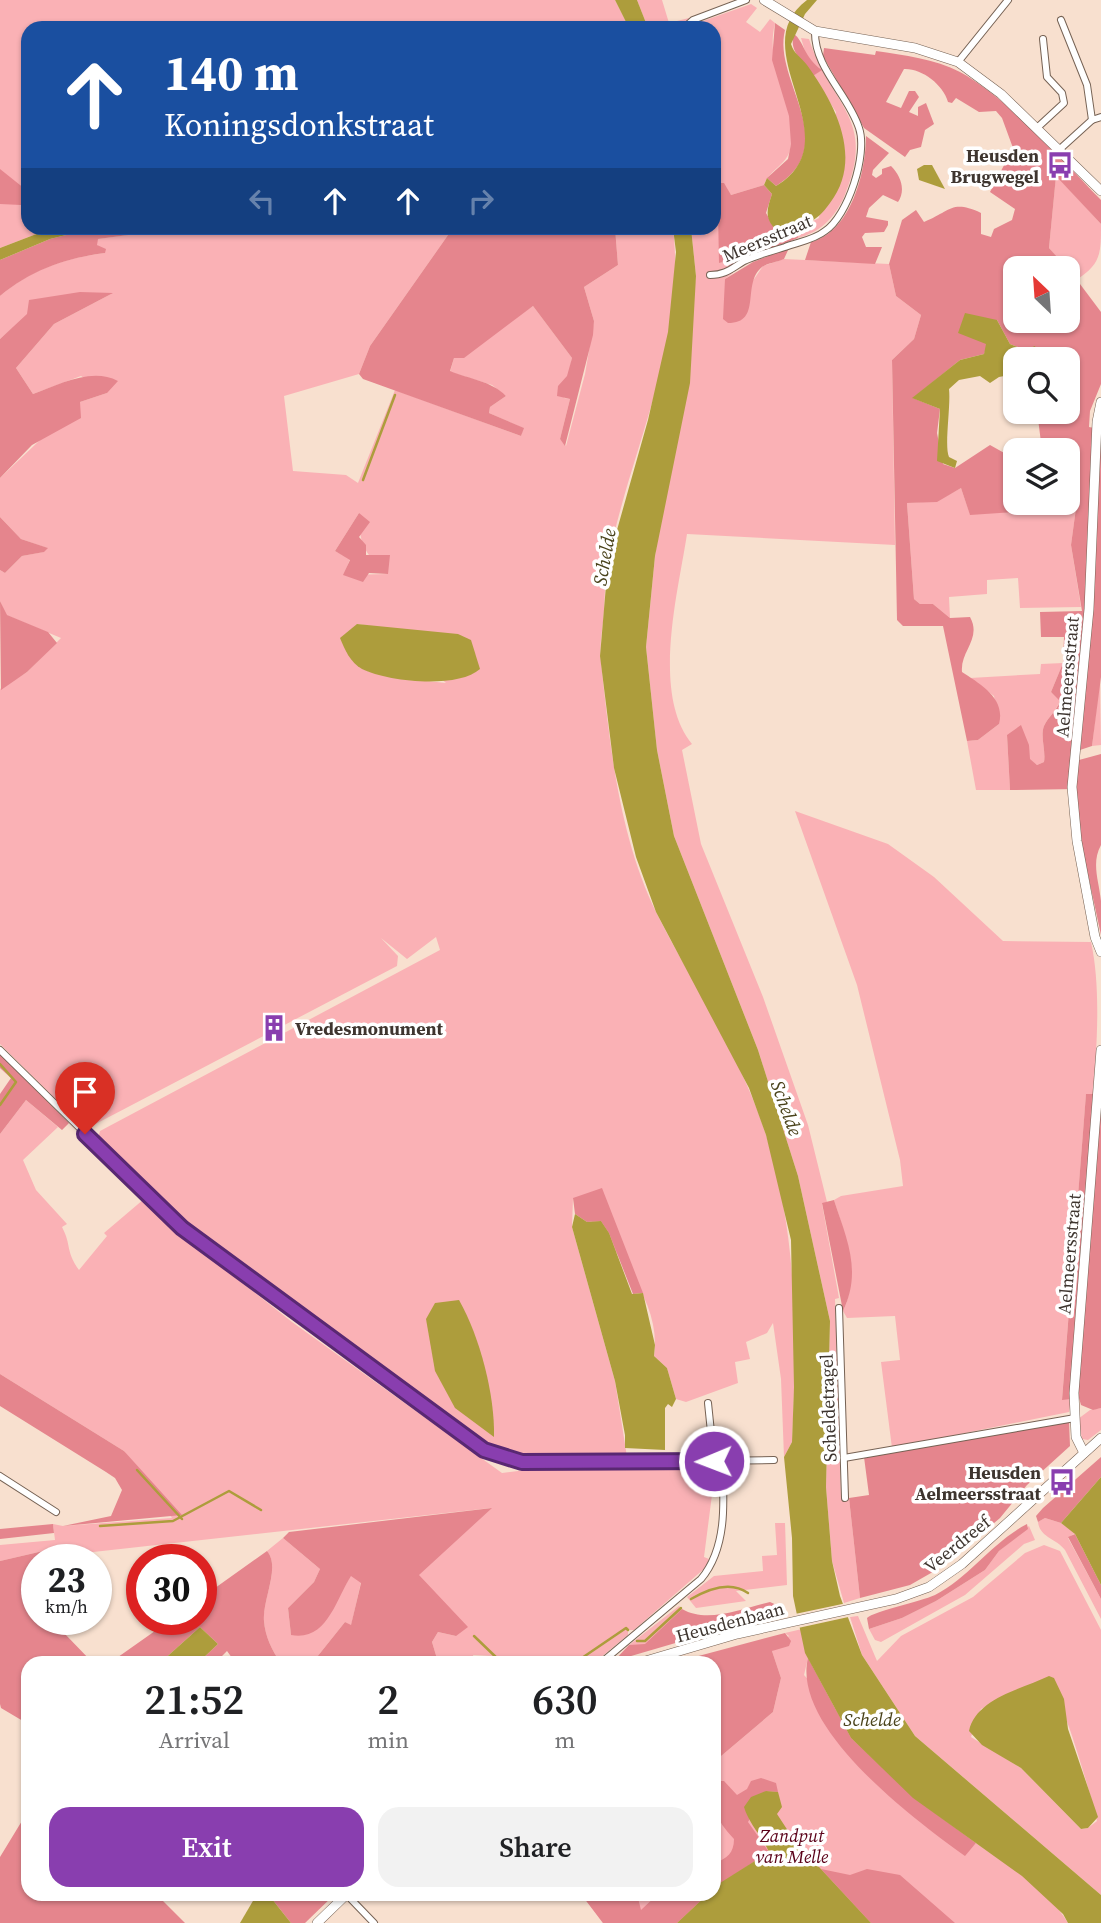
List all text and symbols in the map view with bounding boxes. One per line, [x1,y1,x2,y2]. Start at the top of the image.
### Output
text: 140 m [164,39,299,106]
icon: ahead [49,49,140,140]
text: Koningsdonkstraat [164,103,434,147]
place label: Heusden Brugwegel [950,143,1039,189]
bus stop icon: Heusden Brugwegel [1045,150,1075,180]
icon: left [243,182,281,220]
icon: ahead [316,182,354,220]
icon: ahead [389,182,427,220]
icon: right [462,182,500,220]
street label: Meersstraat [719,208,816,268]
north arrow [1003,256,1080,332]
map controls [1003,256,1080,515]
button: search [1003,347,1080,424]
button: layers [1003,438,1080,515]
water label: Schelde [586,526,622,587]
street label: Aelmeersstraat [1049,615,1085,738]
building icon: Vredesmonument [259,1013,289,1043]
place label: Vredesmonument [295,1016,444,1041]
pin [55,1062,115,1134]
icon: arrive [66,1073,104,1111]
water label: Schelde [765,1077,809,1140]
street label: Aelmeersstraat [1051,1192,1087,1315]
street label: Scheldetragel [814,1354,842,1462]
position arrow [677,1424,751,1498]
place label: Heusden Aelmeersstraat [915,1460,1042,1506]
bus stop icon: Heusden Aelmeersstraat [1047,1467,1077,1497]
street label: Veerdreef [918,1508,997,1579]
speed limit sign: 30 [126,1544,217,1635]
text: 23 [48,1556,85,1604]
text: km/h [45,1594,88,1619]
street label: Heusdenbaan [673,1596,787,1648]
text: 21:52 [144,1670,244,1728]
text: 2 [377,1670,399,1728]
text: 630 [532,1670,598,1728]
water label: Schelde [843,1706,901,1732]
text: Arrival [159,1724,230,1756]
text: min [367,1724,409,1756]
text: m [555,1724,575,1756]
button: Exit [49,1807,364,1887]
button: Share [378,1807,693,1887]
park label: Zandput van Melle [756,1823,829,1869]

